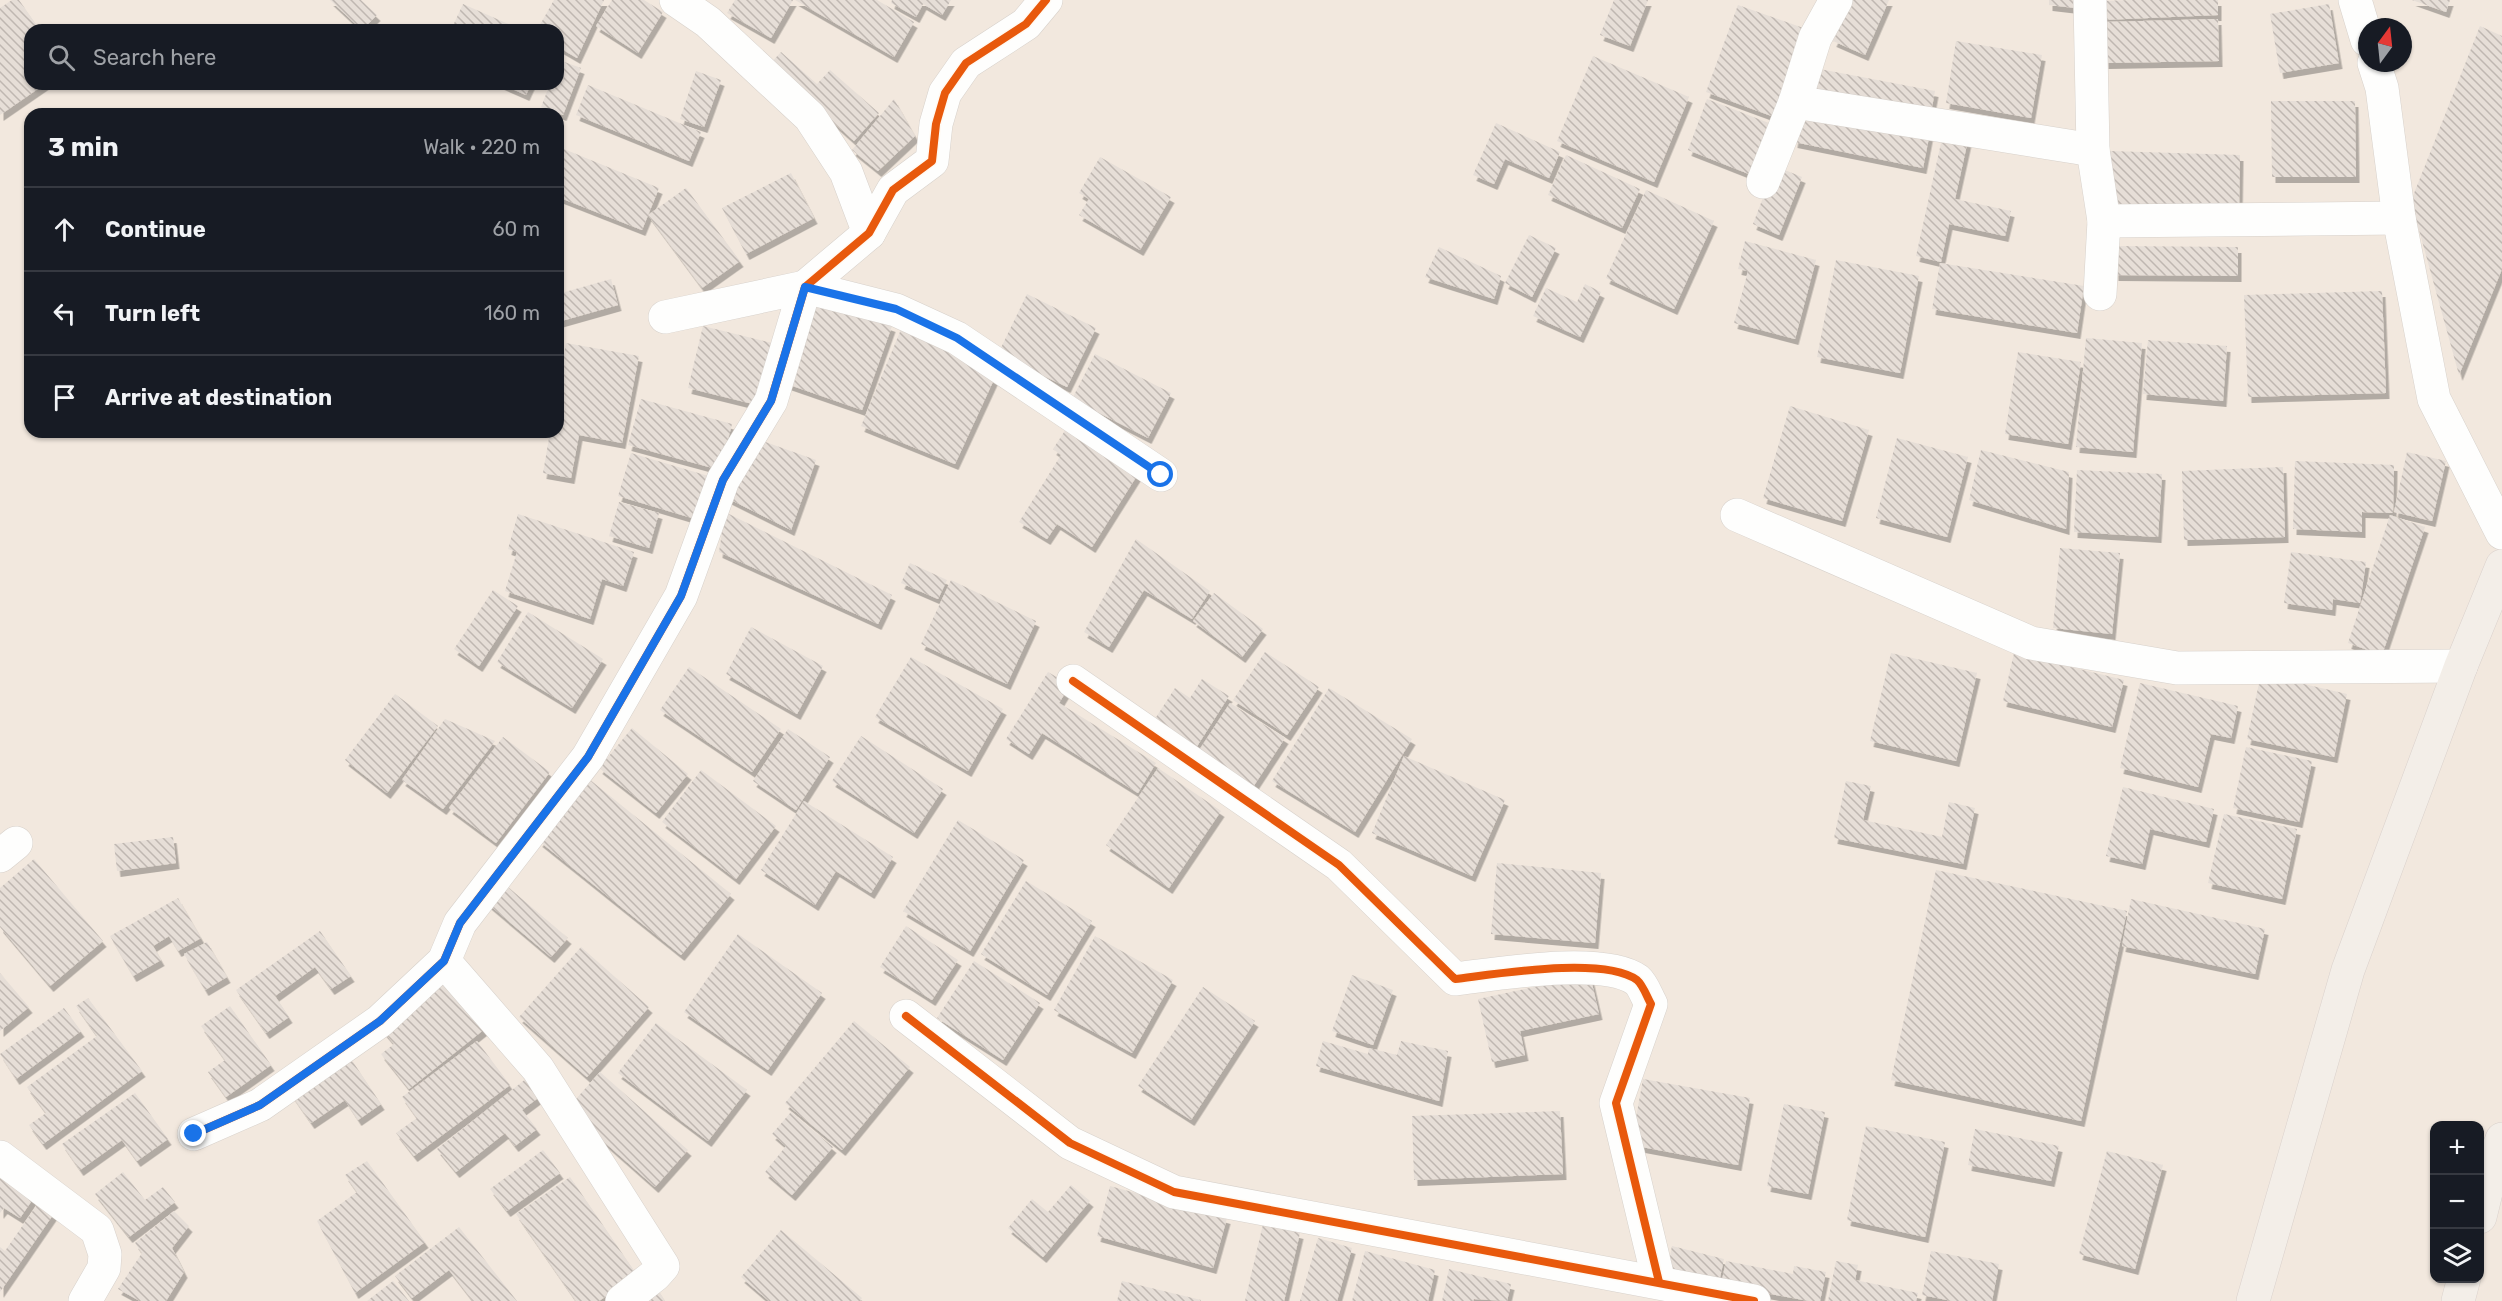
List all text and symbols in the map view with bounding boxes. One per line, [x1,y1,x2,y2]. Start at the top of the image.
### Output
north arrow [2358,18,2412,72]
search box [24,24,564,90]
icon: search [45,41,78,74]
text: Search here [93,44,216,71]
text: 3 min [48,132,119,163]
text: Walk · 220 m [423,135,540,159]
icon: ahead [48,213,81,246]
text: Continue [105,216,206,243]
text: 60 m [493,217,540,241]
icon: left [48,297,81,330]
text: Turn left [105,300,200,327]
text: 160 m [484,301,540,325]
icon: arrive [48,381,81,414]
text: Arrive at destination [105,384,332,411]
route start [1147,461,1173,487]
route end [180,1120,206,1146]
map controls [2430,1121,2484,1283]
button: + [2430,1121,2484,1175]
button: − [2430,1175,2484,1229]
button: layers [2430,1229,2484,1283]

